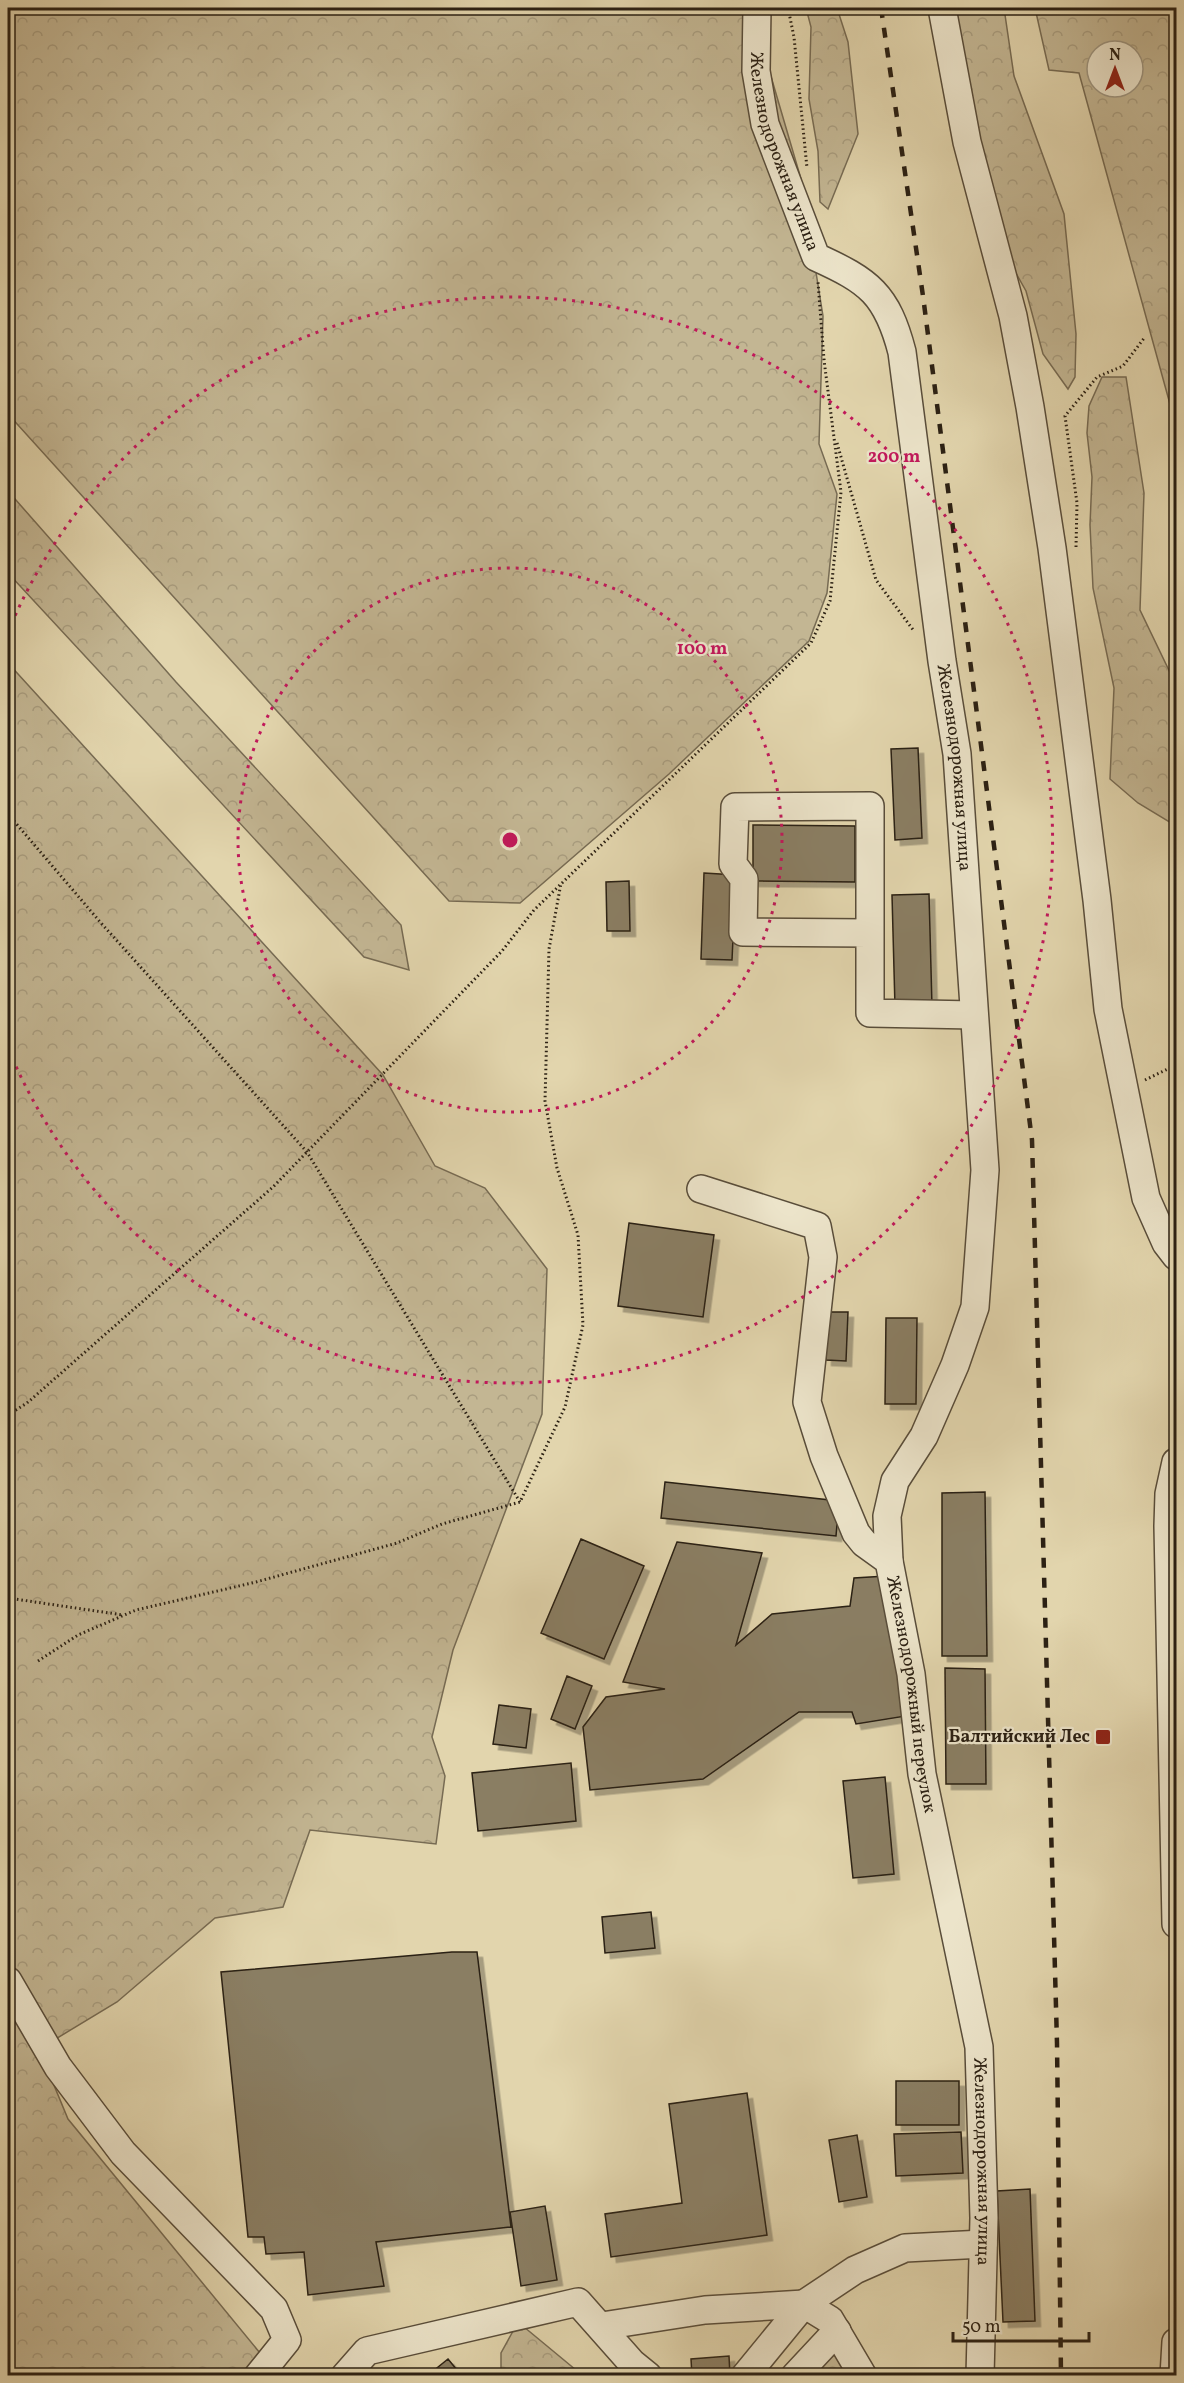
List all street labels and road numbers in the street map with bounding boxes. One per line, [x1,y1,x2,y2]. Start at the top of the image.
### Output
street label: Железнодорожная улица [743,52,825,255]
street label: Железнодорожная улица [930,662,977,872]
street label: Железнодорожный переулок [880,1574,942,1816]
street label: Железнодорожная улица [967,2057,997,2266]

